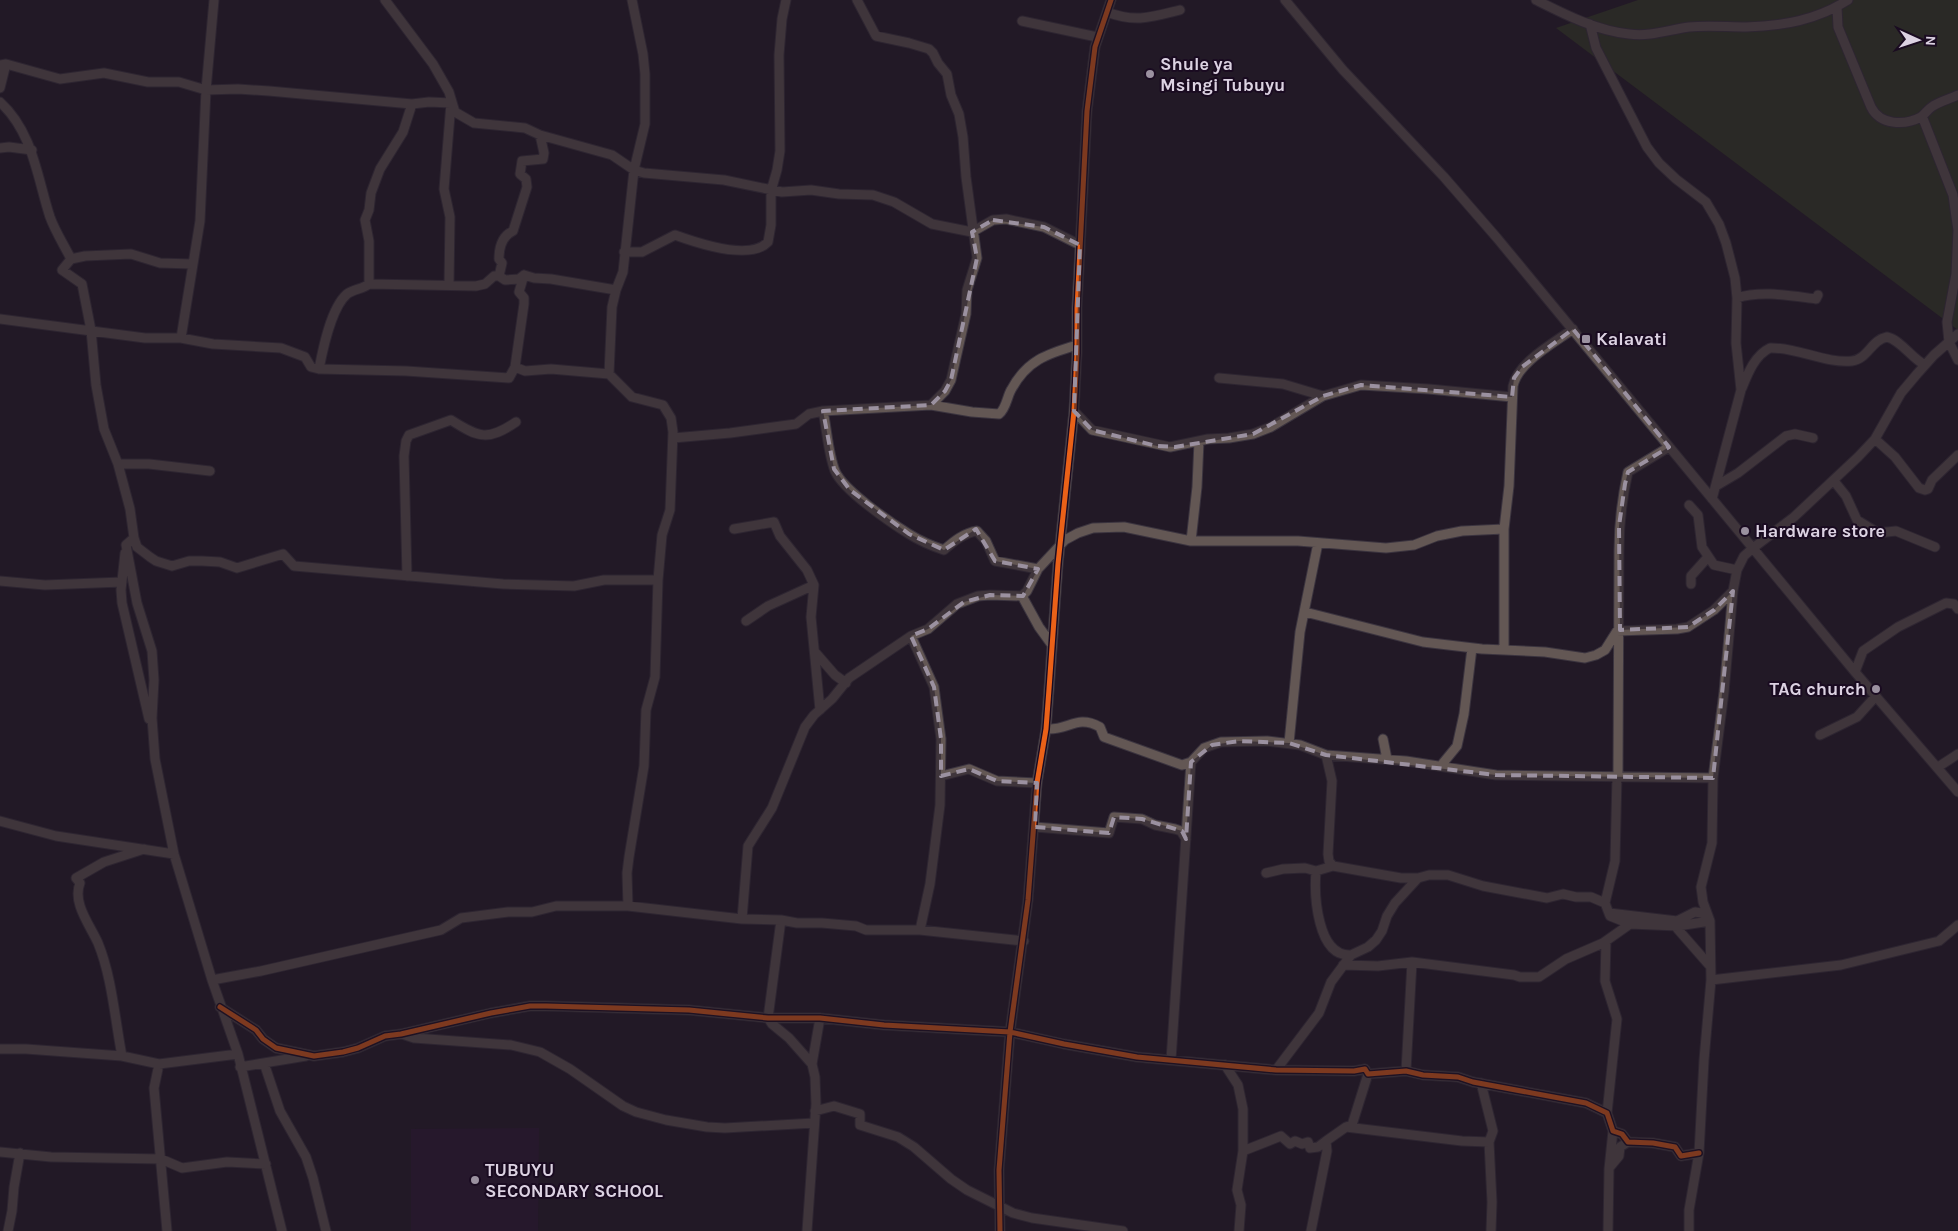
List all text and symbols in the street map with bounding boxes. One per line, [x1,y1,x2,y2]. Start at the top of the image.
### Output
north arrow [1893,15,1943,65]
text: N [1922,35,1939,46]
place label: Shule ya Msingi Tubuyu [1160,53,1285,96]
marker: Shule ya Msingi Tubuyu [1144,68,1156,80]
place label: Kalavati [1596,328,1667,350]
marker: Kalavati [1580,333,1592,345]
place label: Hardware store [1755,520,1885,542]
marker: Hardware store [1739,525,1751,537]
place label: TAG church [1769,678,1866,700]
marker: TAG church [1870,683,1882,695]
place label: TUBUYU SECONDARY SCHOOL [485,1159,663,1202]
marker: TUBUYU SECONDARY SCHOOL [469,1174,481,1186]

